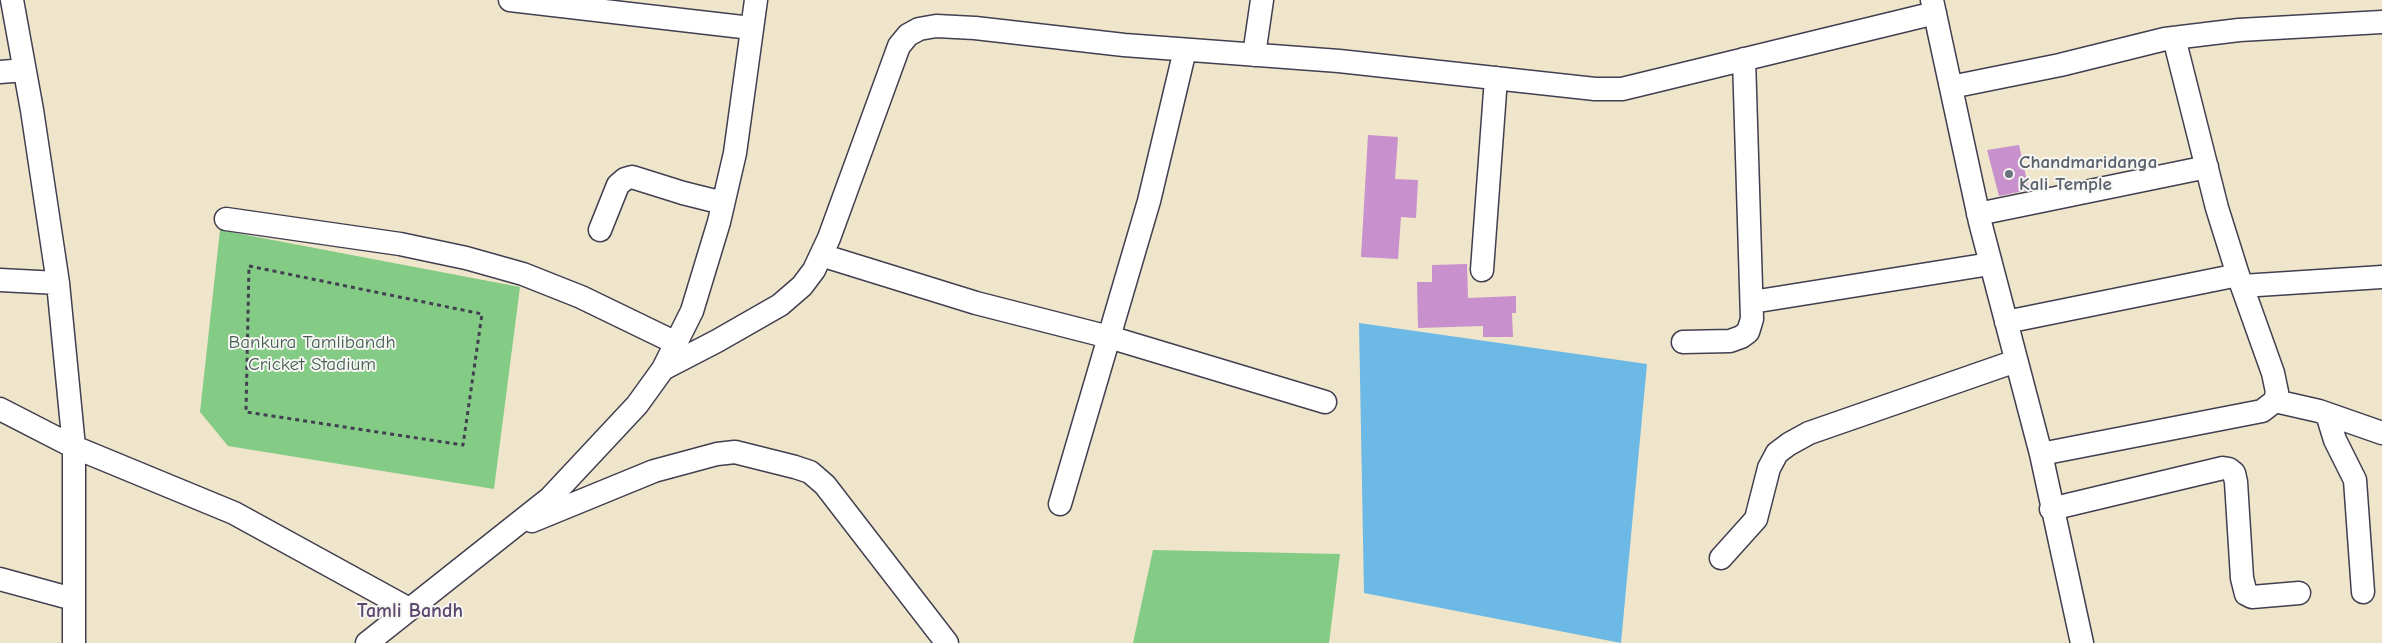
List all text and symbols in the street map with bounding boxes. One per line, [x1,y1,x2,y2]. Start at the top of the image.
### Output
place label: Chandmaridanga Kali Temple [2019,152,2157,196]
marker: Chandmaridanga Kali Temple [2003,168,2015,180]
park label: Bankura Tamlibandh Cricket Stadium [228,332,396,376]
district label: Tamli Bandh [357,599,463,623]

